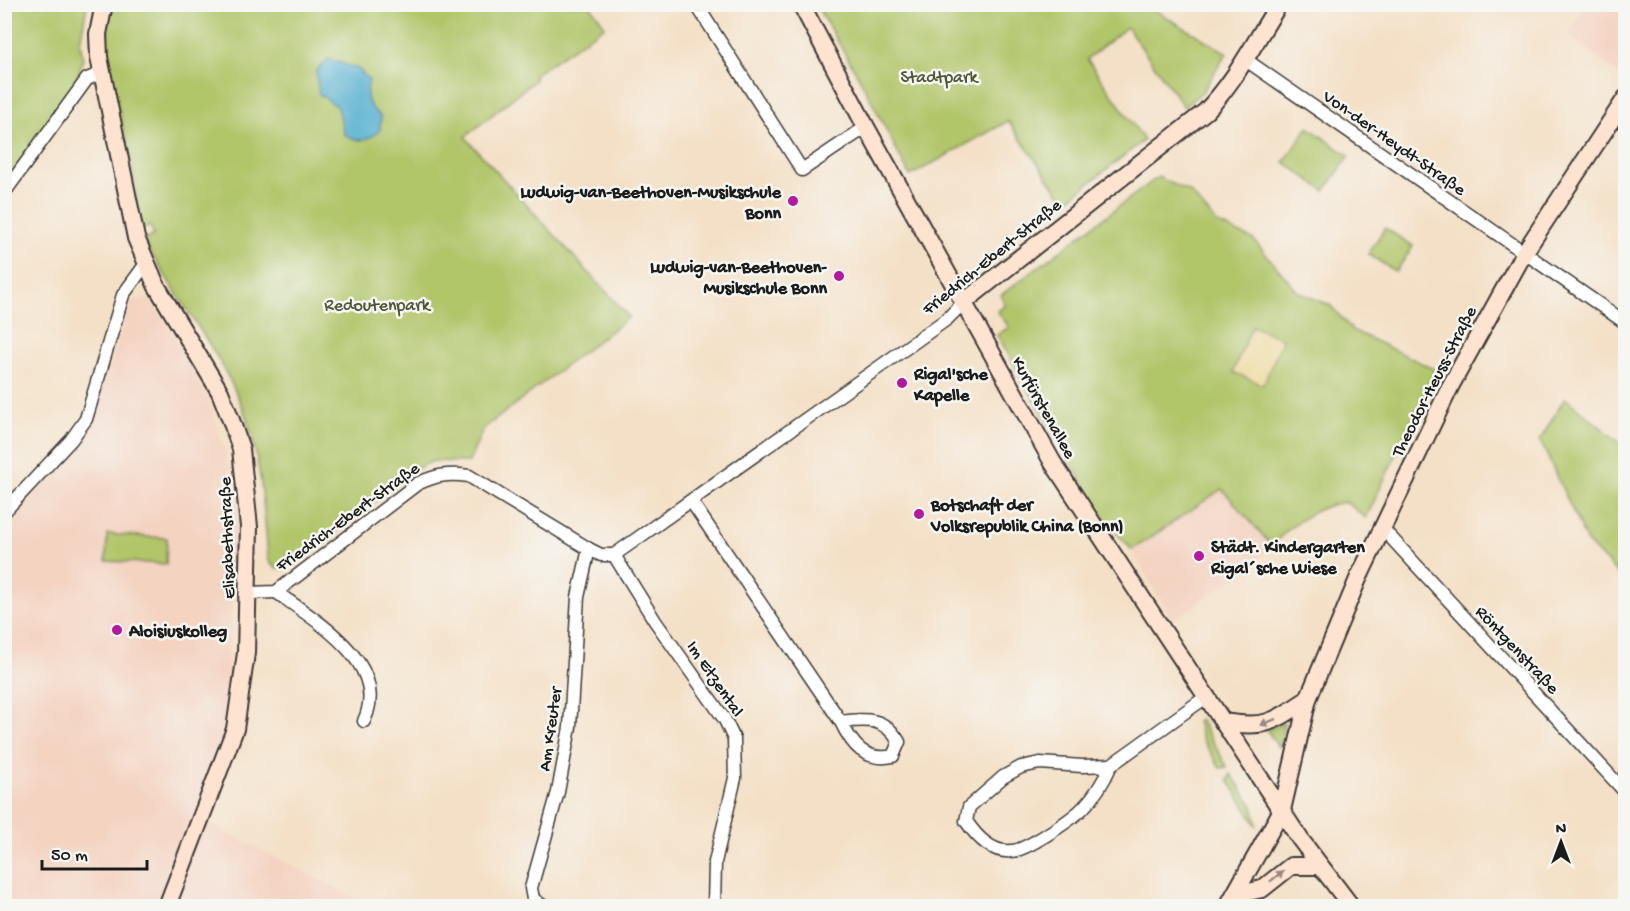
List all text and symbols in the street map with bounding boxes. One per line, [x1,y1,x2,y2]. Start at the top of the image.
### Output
park label: Stadtpark [901,68,979,89]
street label: Von-der-Heydt-Straße [1317,86,1470,202]
place label: Ludwig-van-Beethoven-Musikschule Bonn [520,183,782,225]
marker: Ludwig-van-Beethoven-Musikschule Bonn [786,194,800,208]
street label: Friedrich-Ebert-Straße [918,195,1067,321]
place label: Ludwig-van-Beethoven- Musikschule Bonn [650,258,827,300]
marker: Ludwig-van-Beethoven- Musikschule Bonn [832,269,846,283]
park label: Redoutenpark [324,296,432,317]
street label: Theodor-Heuss-Straße [1388,303,1483,462]
street label: Kurfürstenallee [1006,354,1080,464]
place label: Rigal'sche Kapelle [913,365,989,407]
marker: Rigal'sche Kapelle [895,376,909,390]
street label: Friedrich-Ebert-Straße [272,458,425,578]
street label: Elisabethstraße [216,476,241,599]
place label: Botschaft der Volksrepublik China (Bonn) [930,496,1124,538]
marker: Botschaft der Volksrepublik China (Bonn) [912,507,926,521]
place label: Städt. Kindergarten Rigal´sche Wiese [1210,538,1365,580]
marker: Städt. Kindergarten Rigal´sche Wiese [1192,549,1206,563]
street label: Röntgenstraße [1470,602,1563,700]
place label: Aloisiuskolleg [128,622,227,643]
marker: Aloisiuskolleg [110,623,124,637]
street label: Im Etzental [681,637,747,721]
street label: Am Kreuter [535,684,568,773]
one-way arrow [1259,718,1277,728]
north arrow [1531,812,1591,872]
text: N [1556,821,1567,840]
scale bar [42,833,147,871]
text: 50 m [51,846,88,867]
one-way arrow [1269,870,1285,883]

